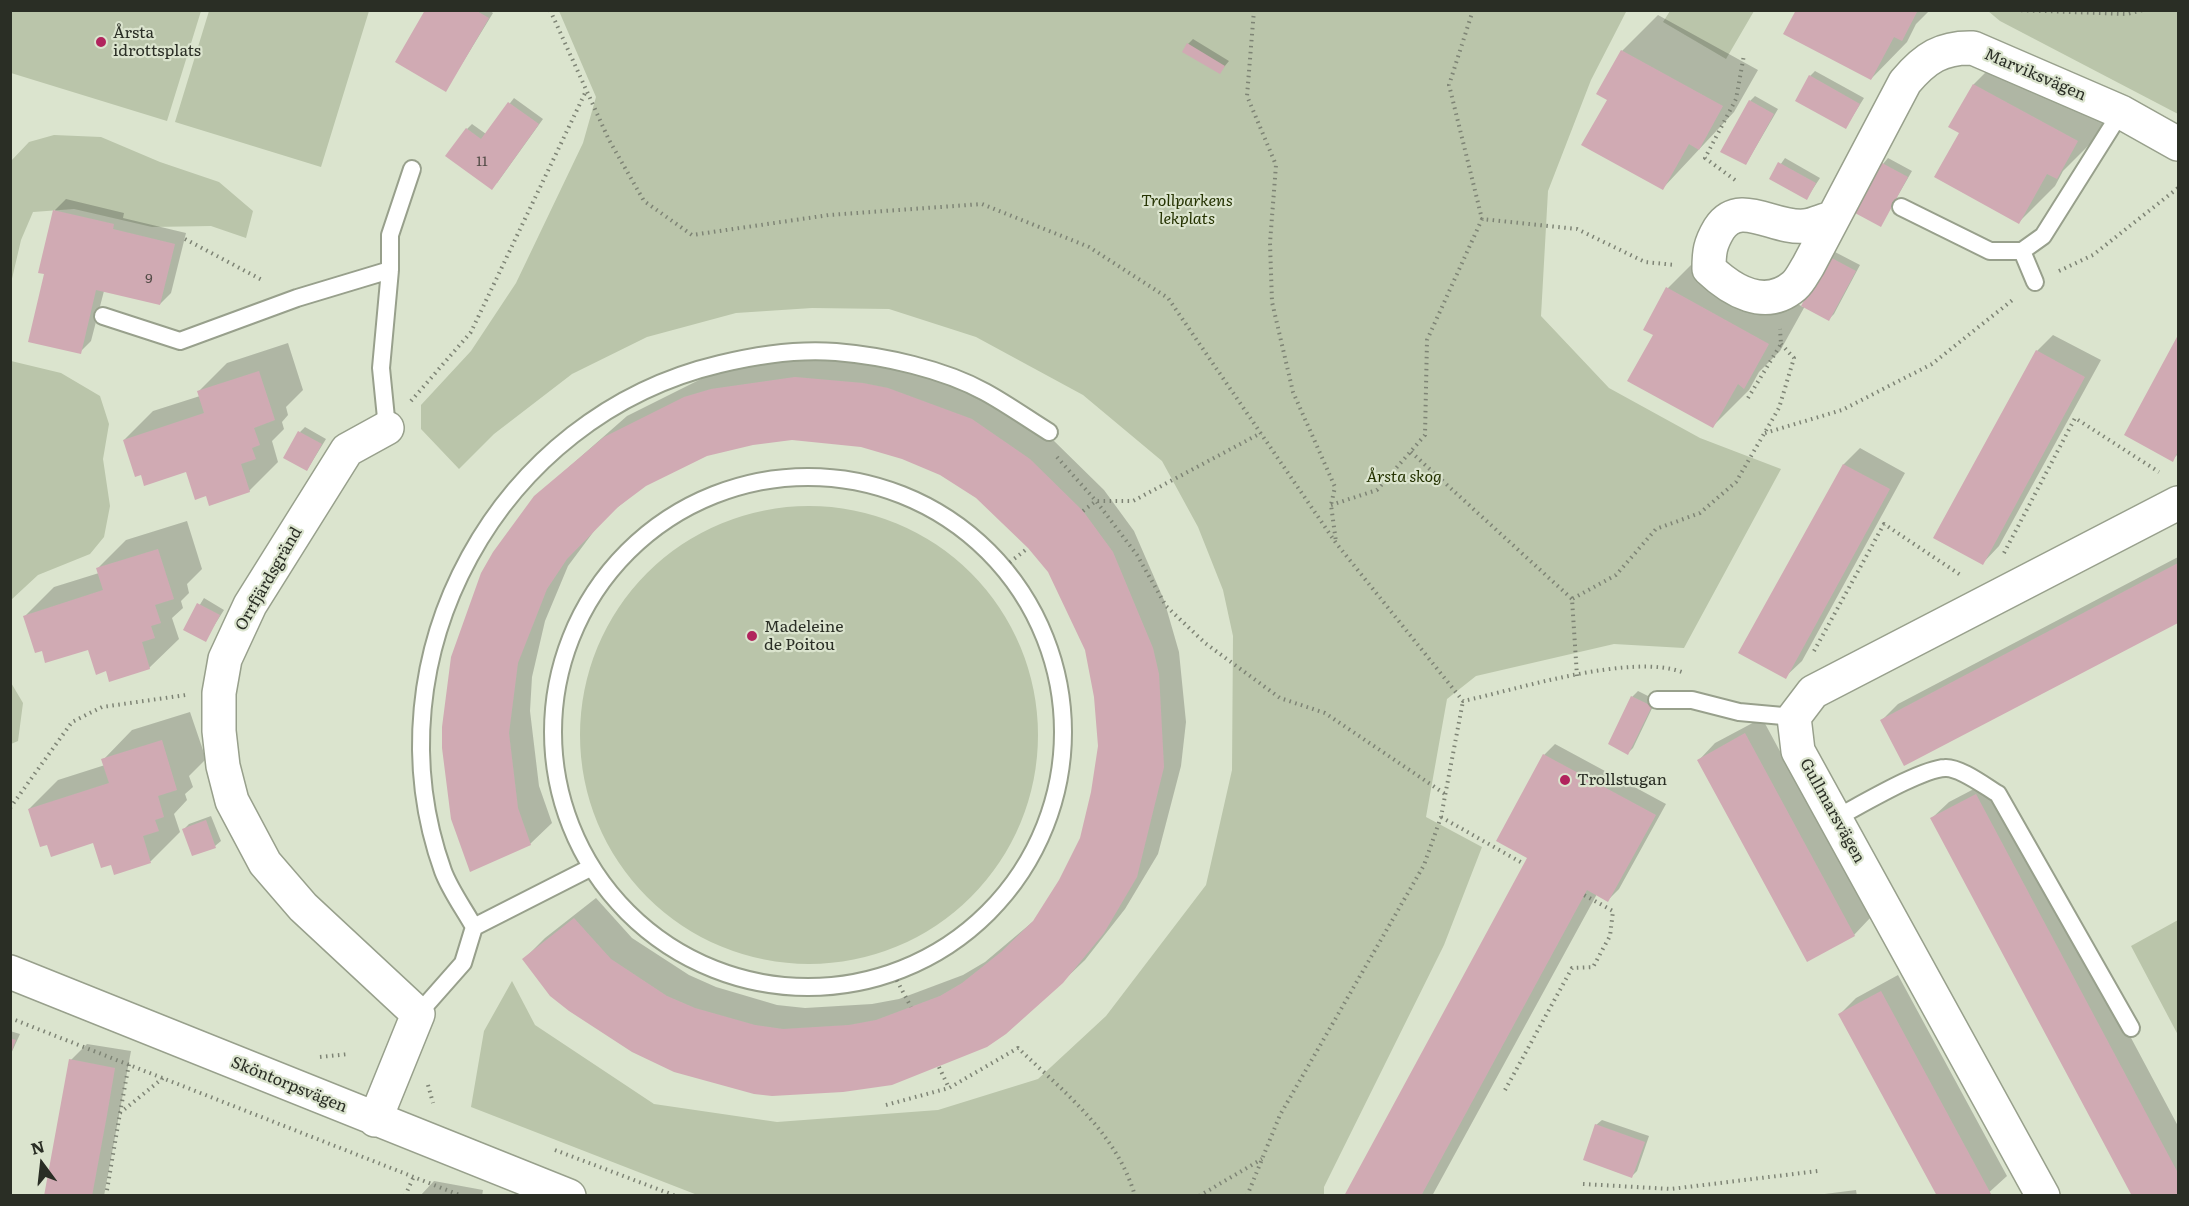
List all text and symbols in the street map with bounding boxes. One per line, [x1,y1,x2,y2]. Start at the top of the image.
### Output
place label: Årsta idrottsplats [113,23,201,61]
marker: Årsta idrottsplats [94,35,108,49]
street label: Marviksvägen [1981,45,2089,105]
house number: 11 [476,154,488,170]
park label: Trollparkens lekplats [1141,191,1233,229]
house number: 9 [145,271,153,287]
park label: Årsta skog [1366,467,1442,487]
street label: Orrfjärdsgränd [232,524,306,634]
place label: Madeleine de Poitou [764,617,844,655]
marker: Madeleine de Poitou [745,629,759,643]
street label: Gullmarsvägen [1795,755,1869,867]
place label: Trollstugan [1577,770,1667,790]
marker: Trollstugan [1558,773,1572,787]
street label: Sköntorpsvägen [228,1053,350,1117]
text: N [28,1133,47,1160]
north arrow [12,1134,72,1194]

